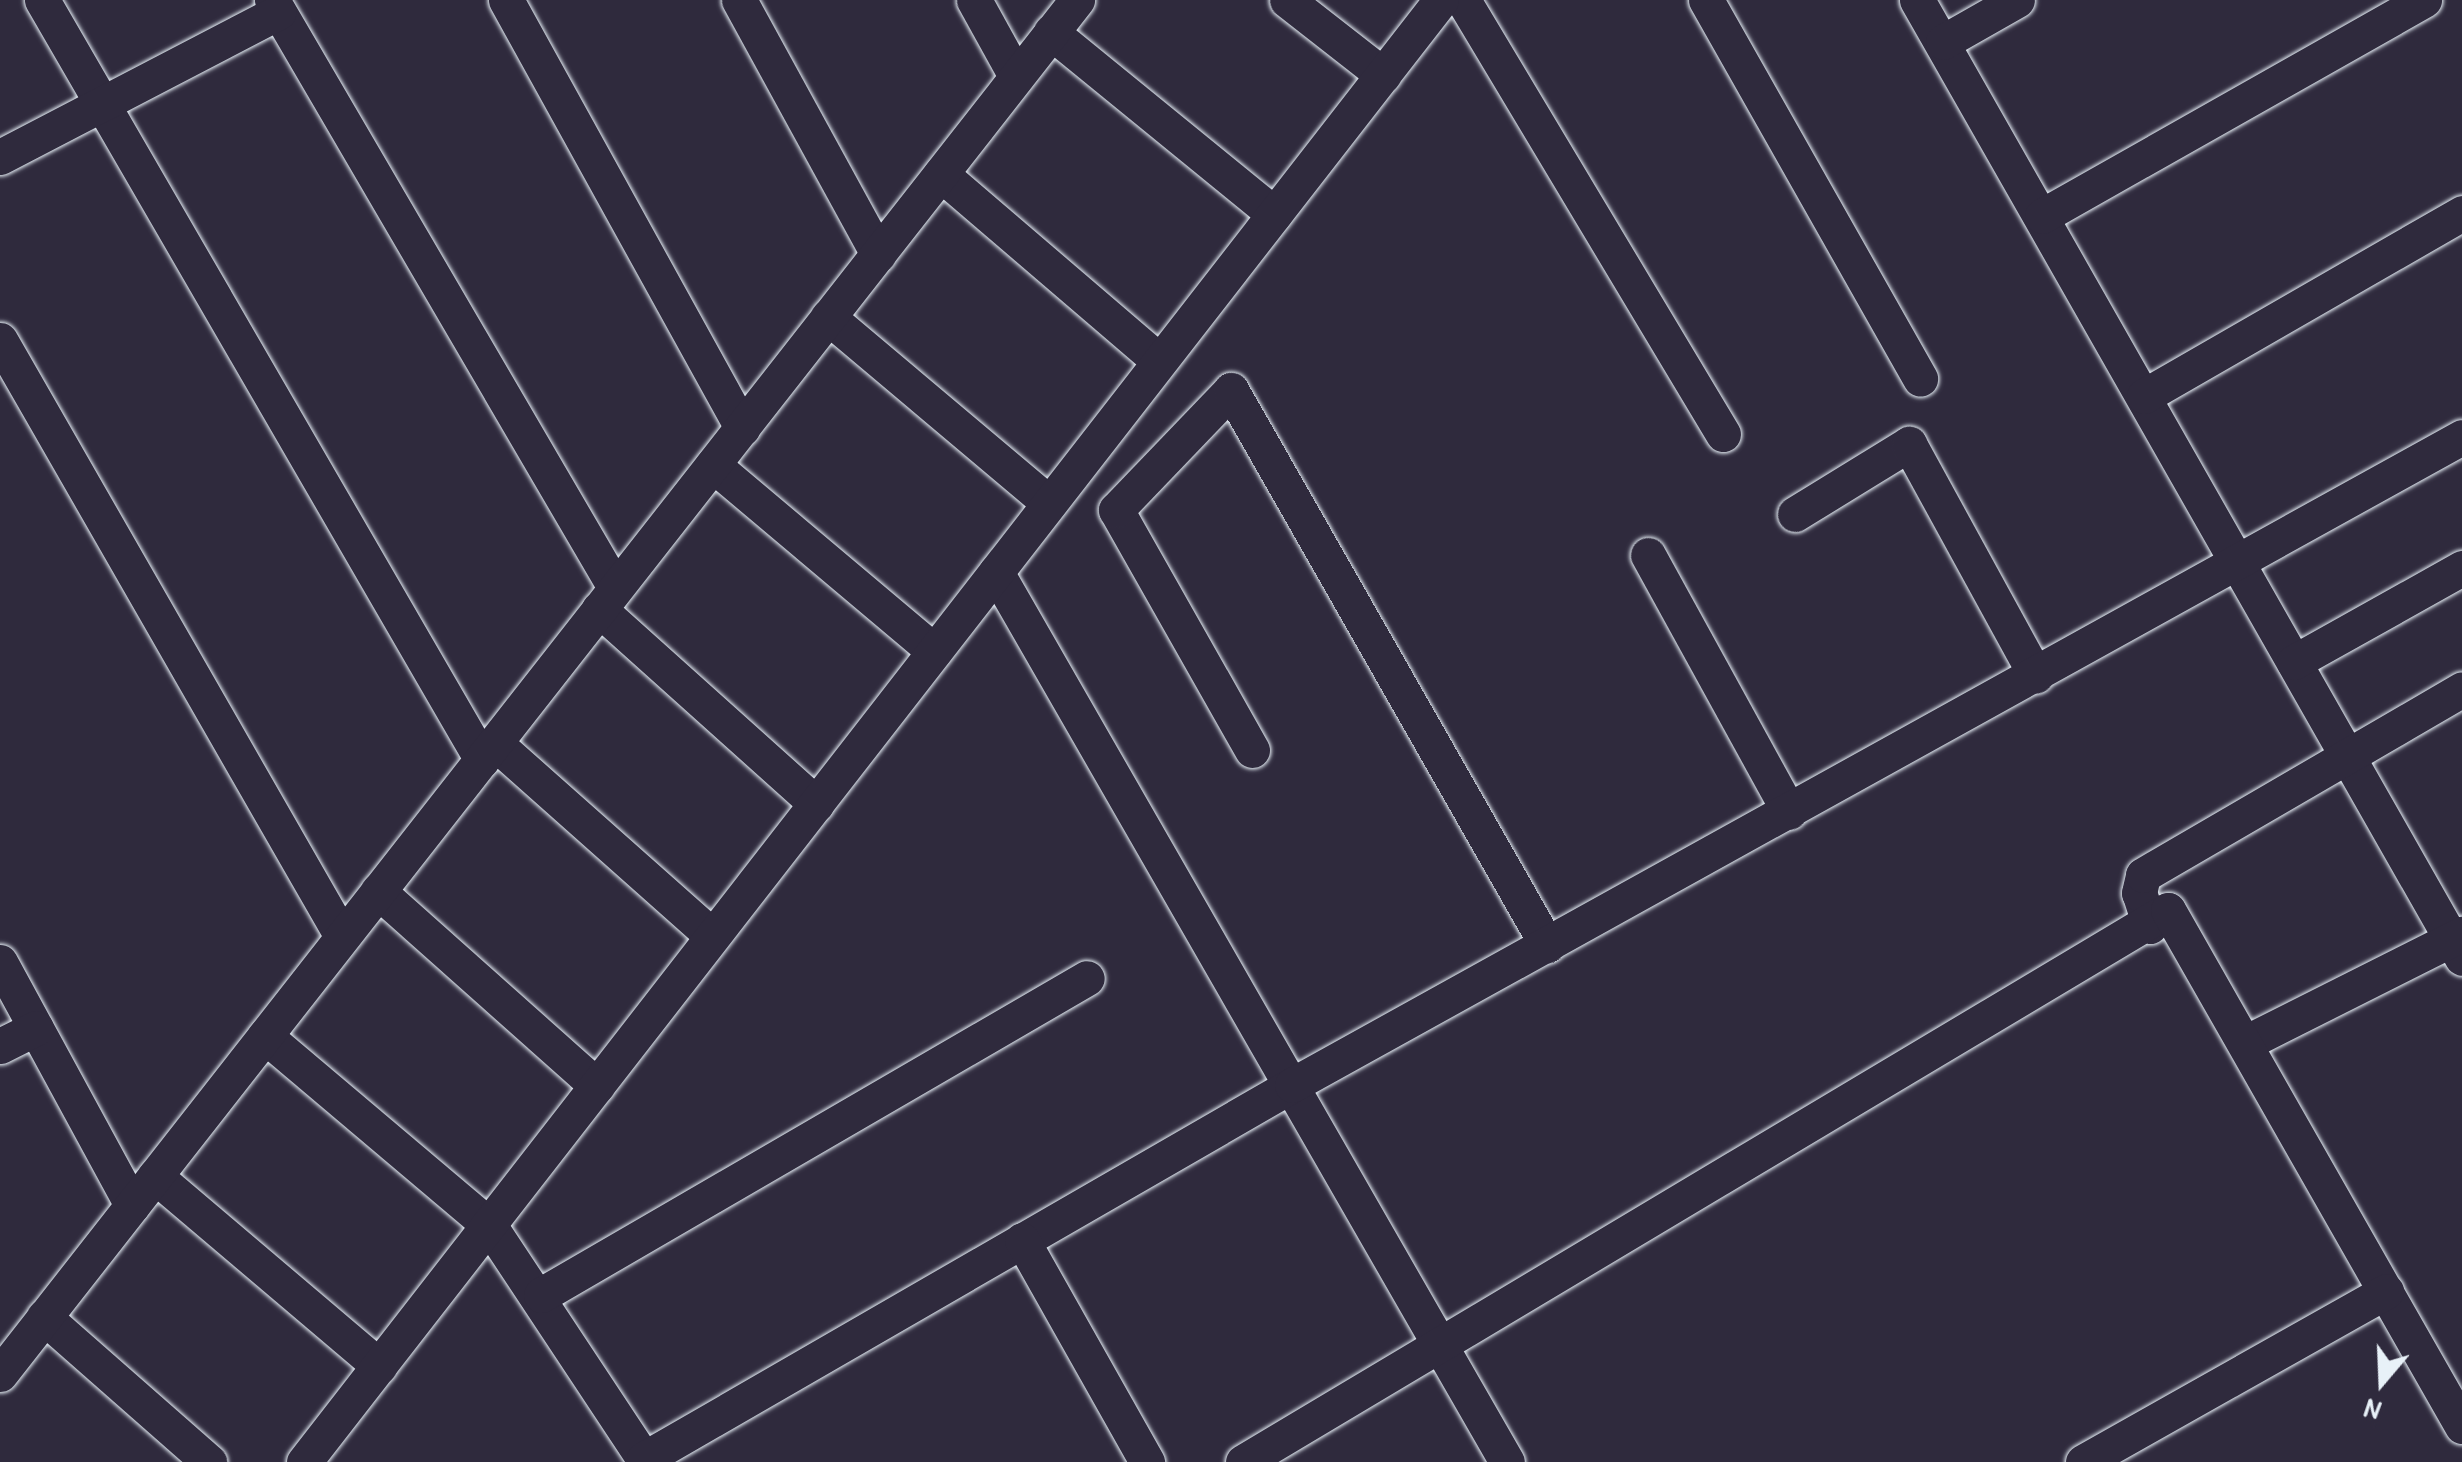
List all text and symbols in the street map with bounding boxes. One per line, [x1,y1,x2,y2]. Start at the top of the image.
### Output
north arrow [2332,1332,2432,1432]
text: N [2359,1390,2385,1431]

